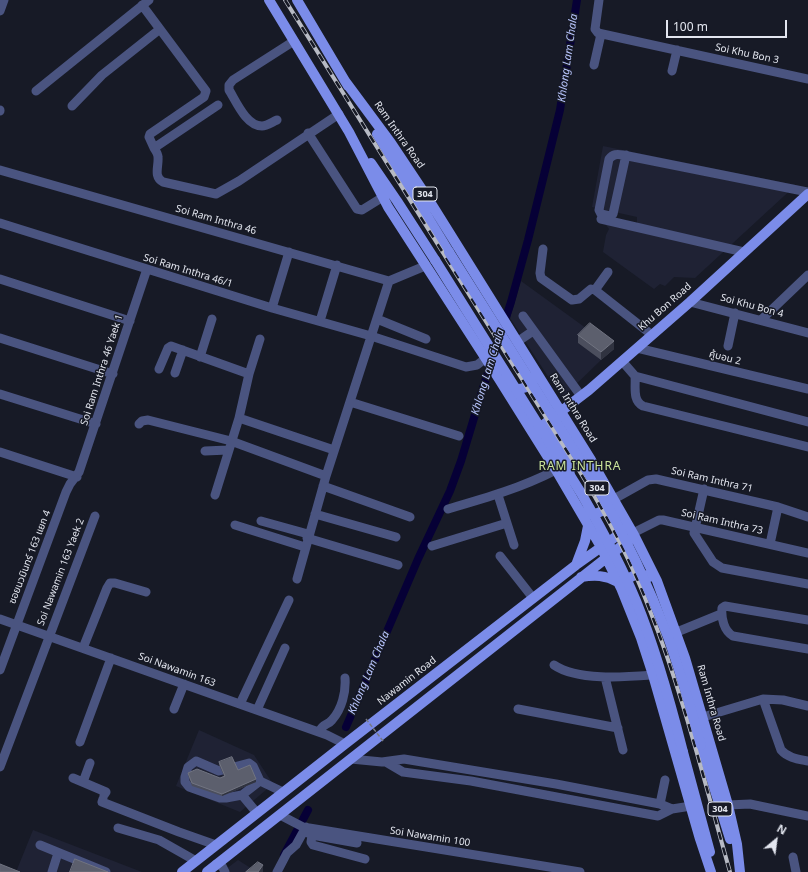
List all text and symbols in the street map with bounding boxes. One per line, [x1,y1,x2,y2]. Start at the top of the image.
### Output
scale bar [668,12,789,38]
water label: Khlong Lam Chala [555,13,581,103]
text: 100 m [673,18,708,35]
street label: Soi Khu Bon 3 [714,41,780,67]
street label: Ram Inthra Road [371,99,427,171]
road number: 304 [413,187,437,201]
street label: Soi Ram Inthra 46 [174,203,258,237]
street label: Soi Ram Inthra 46/1 [142,252,234,290]
street label: Khu Bon Road [636,281,694,333]
street label: Soi Khu Bon 4 [719,292,785,320]
street label: Soi Ram Inthra 46 Yaek 1 [78,313,126,427]
water label: Khlong Lam Chala [469,327,507,417]
street label: คู้บอน 2 [708,348,742,368]
street label: Ram Inthra Road [547,371,599,445]
district label: RAM INTHRA [538,460,622,474]
street label: Soi Ram Inthra 71 [670,465,754,495]
road number: 304 [585,481,609,495]
street label: Soi Ram Inthra 73 [680,507,764,537]
street label: ซอยนวมินทร์ 163 แยก 4 [7,508,53,606]
street label: Soi Nawamin 163 Yaek 2 [35,517,87,627]
water label: Khlong Lam Chala [345,629,393,717]
street label: Soi Nawamin 163 [137,650,217,690]
street label: Nawamin Road [375,654,439,708]
street label: Ram Inthra Road [694,663,728,743]
road number: 304 [708,802,732,816]
north arrow [756,820,796,860]
text: N [775,820,790,838]
street label: Soi Nawamin 100 [389,825,471,849]

